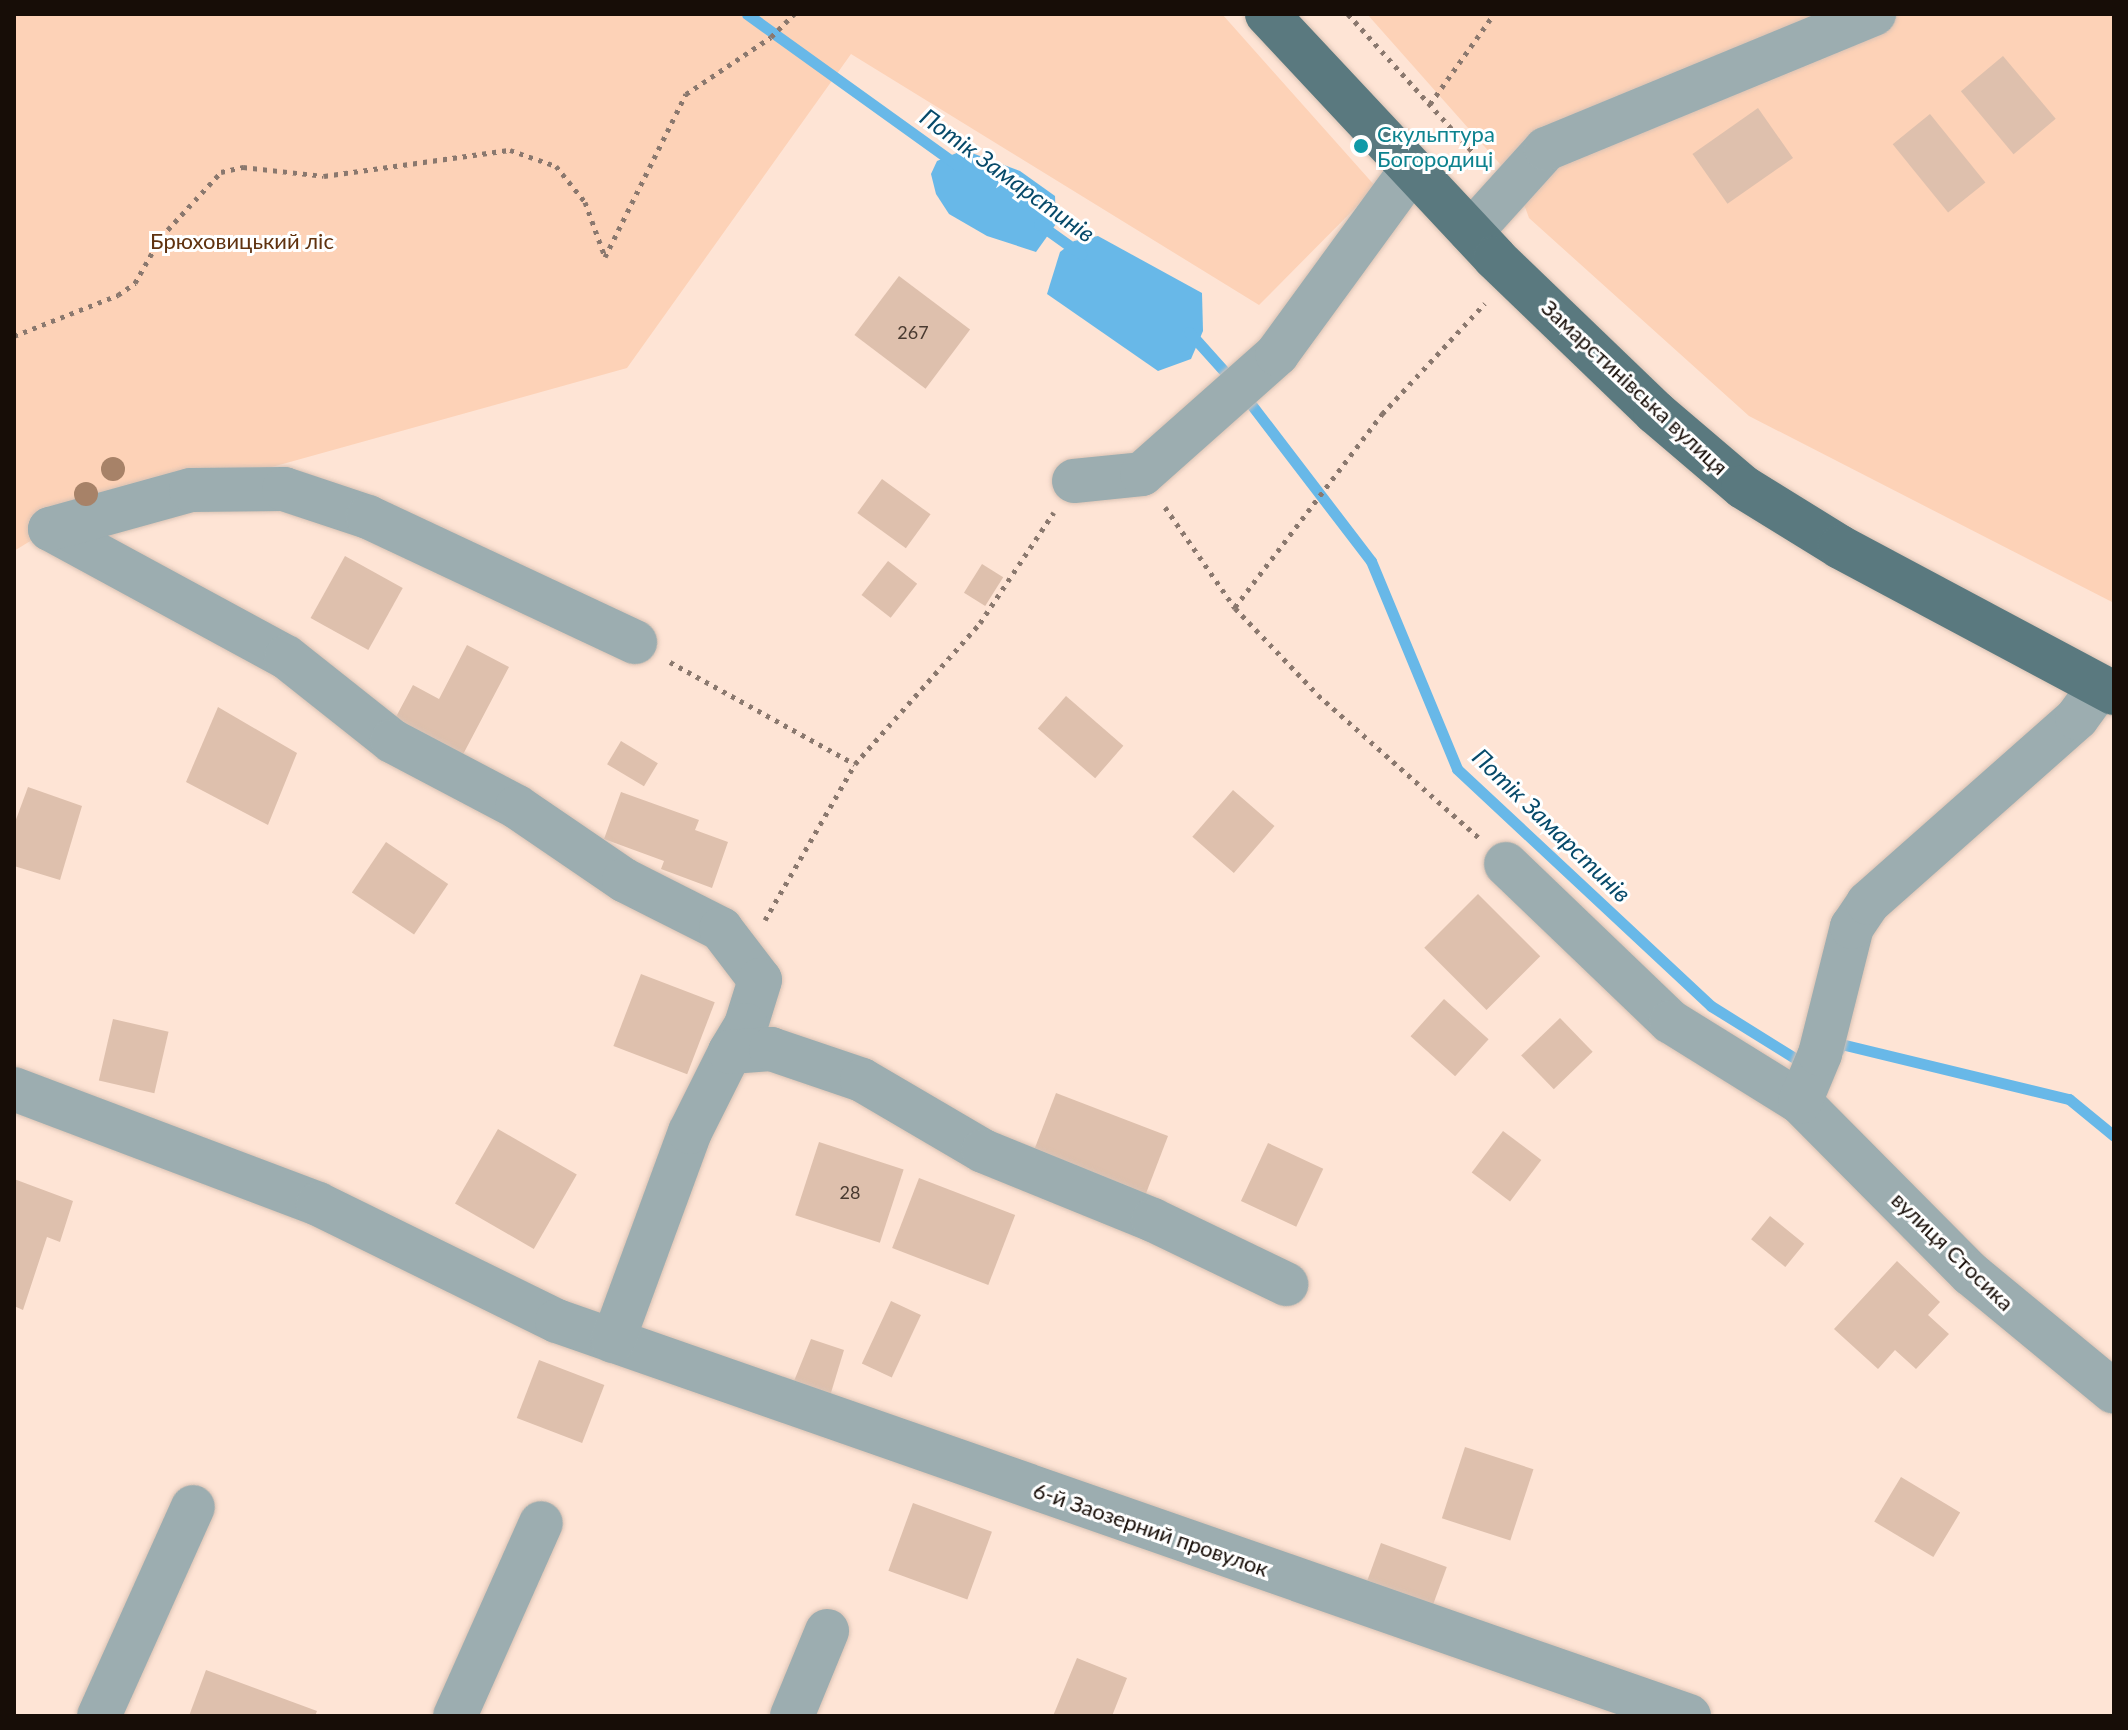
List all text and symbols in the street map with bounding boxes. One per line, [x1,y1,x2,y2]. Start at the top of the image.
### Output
water label: Потік Замарстинів [915,102,1101,248]
place label: Скульптура Богородиці [1377,120,1495,172]
marker: Скульптура Богородиці [1352,137,1370,155]
park label: Брюховицький ліс [150,228,334,254]
street label: Замарстинівська вулиця [1537,294,1733,480]
house number: 267 [897,321,929,343]
water label: Потік Замарстинів [1467,742,1637,908]
house number: 28 [840,1181,860,1203]
street label: вулиця Стосика [1887,1186,2019,1316]
street label: 6-й Заозерний провулок [1030,1476,1272,1582]

